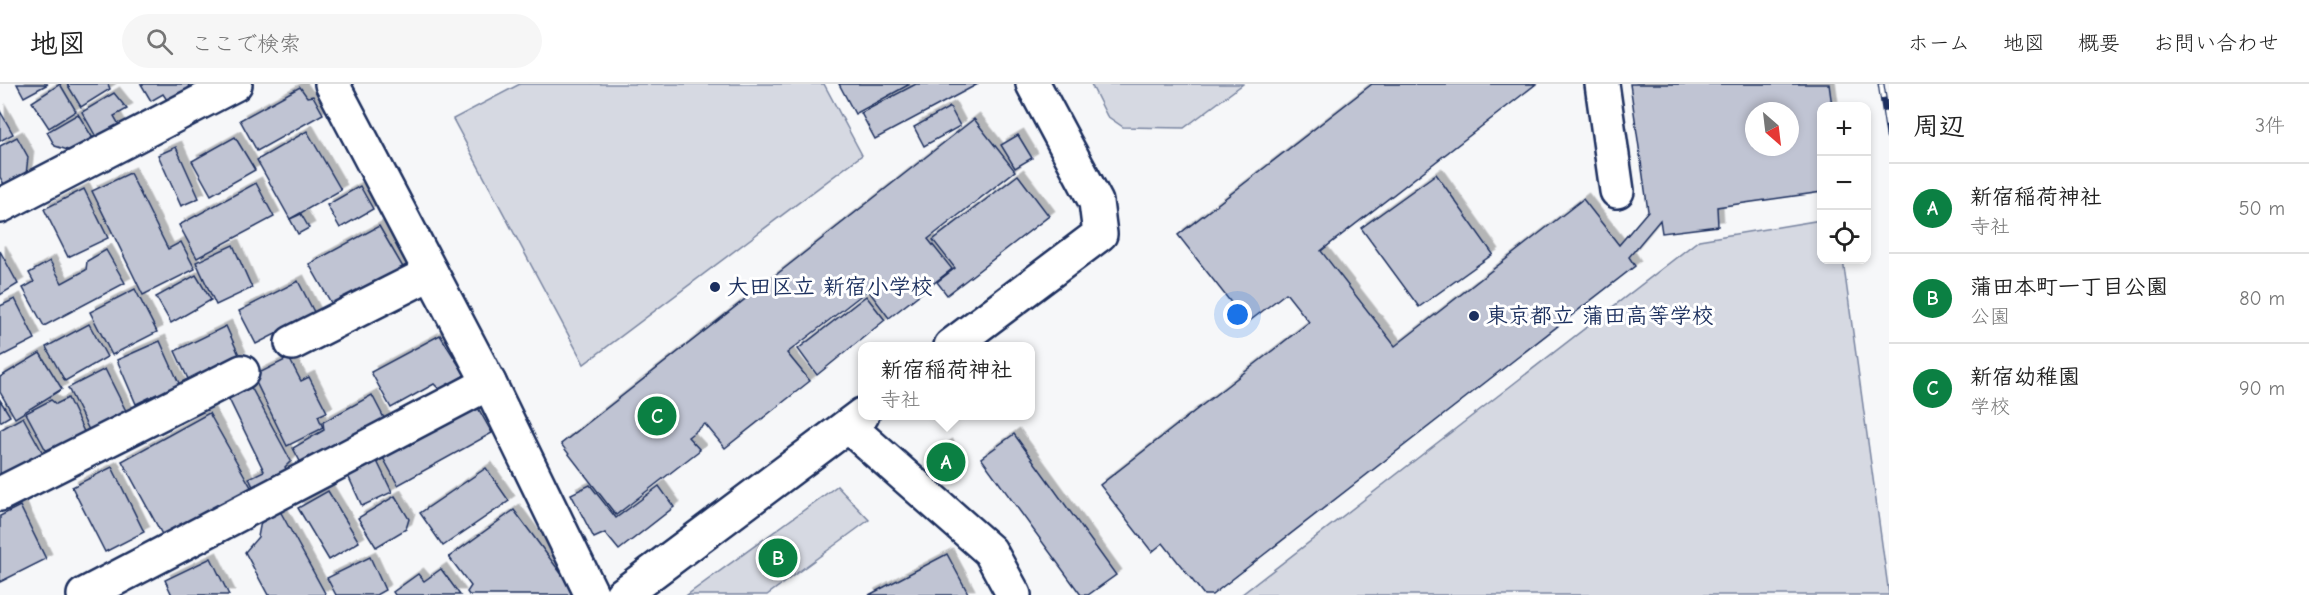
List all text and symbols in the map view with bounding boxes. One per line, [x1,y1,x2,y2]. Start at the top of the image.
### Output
search box [122,14,542,68]
icon: search [143,25,176,58]
text: 地図 [30,28,86,60]
text: ここで検索 [191,31,301,57]
text: ホーム [1908,31,1970,55]
text: 地図 [2003,31,2045,55]
text: 概要 [2078,31,2120,55]
text: お問い合わせ [2153,31,2279,55]
north arrow [1745,102,1799,156]
map controls [1817,102,1871,264]
button: + [1817,102,1871,156]
text: 周辺 [1913,112,1965,142]
text: 3件 [2255,114,2285,137]
button: − [1817,156,1871,210]
text: 新宿稲荷神社 [1970,184,2102,210]
text: A [1927,197,1938,220]
text: 50 m [2239,197,2285,220]
button: locate [1817,210,1871,264]
text: 寺社 [1970,215,2010,238]
place label: 大田区立 新宿小学校 [727,274,933,300]
text: 蒲田本町一丁目公園 [1970,274,2168,300]
marker: 大田区立 新宿小学校 [708,280,722,294]
text: B [1926,287,1939,310]
text: 80 m [2239,287,2285,310]
your location [1223,300,1252,329]
place label: 東京都立 蒲田高等学校 [1486,303,1714,329]
text: 公園 [1970,305,2010,328]
marker: 東京都立 蒲田高等学校 [1467,309,1481,323]
popup [858,342,1035,420]
text: 新宿稲荷神社 [880,357,1013,383]
text: 新宿幼稚園 [1970,364,2080,390]
text: C [1926,377,1939,400]
text: 90 m [2239,377,2285,400]
text: 寺社 [880,388,920,411]
pin: C [638,394,676,438]
text: 学校 [1970,395,2010,418]
pin: A [926,440,966,484]
pin: B [758,536,798,580]

